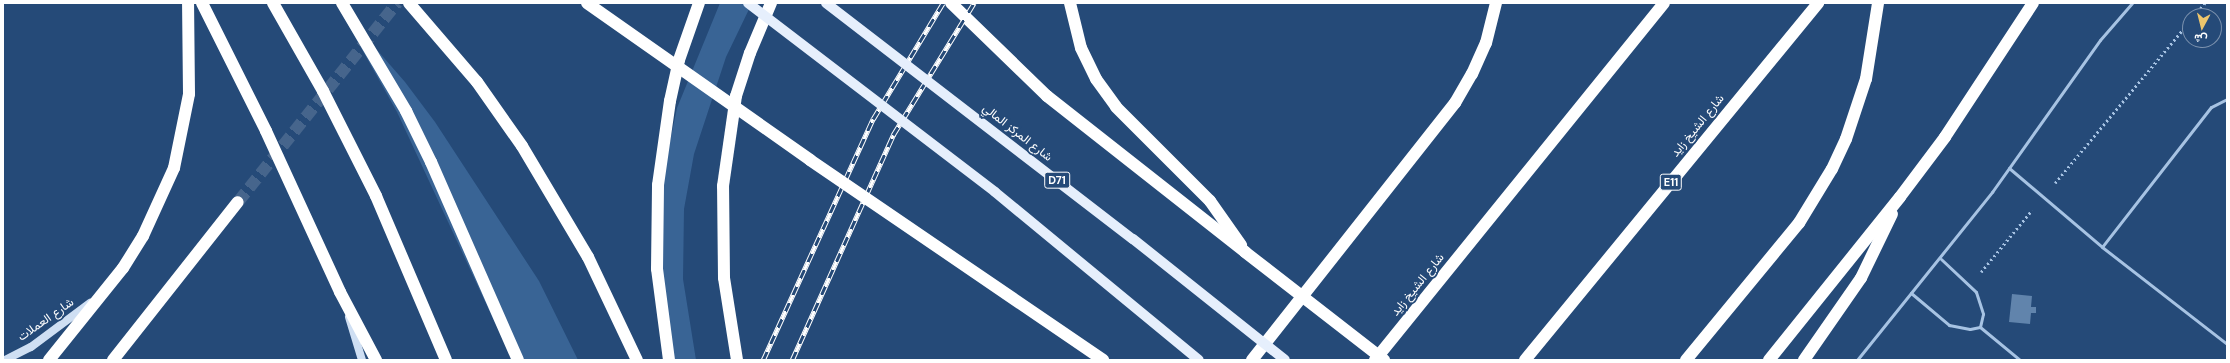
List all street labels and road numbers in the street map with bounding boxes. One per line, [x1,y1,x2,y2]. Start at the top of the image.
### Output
street label: شارع الشيخ زايد [1668,92,1728,160]
street label: شارع المركز المالي [979,101,1055,165]
road number: D71 [1044,171,1070,189]
road number: E11 [1659,173,1683,191]
street label: شارع الشيخ زايد [1388,251,1448,319]
street label: شارع العملات [15,295,77,345]

